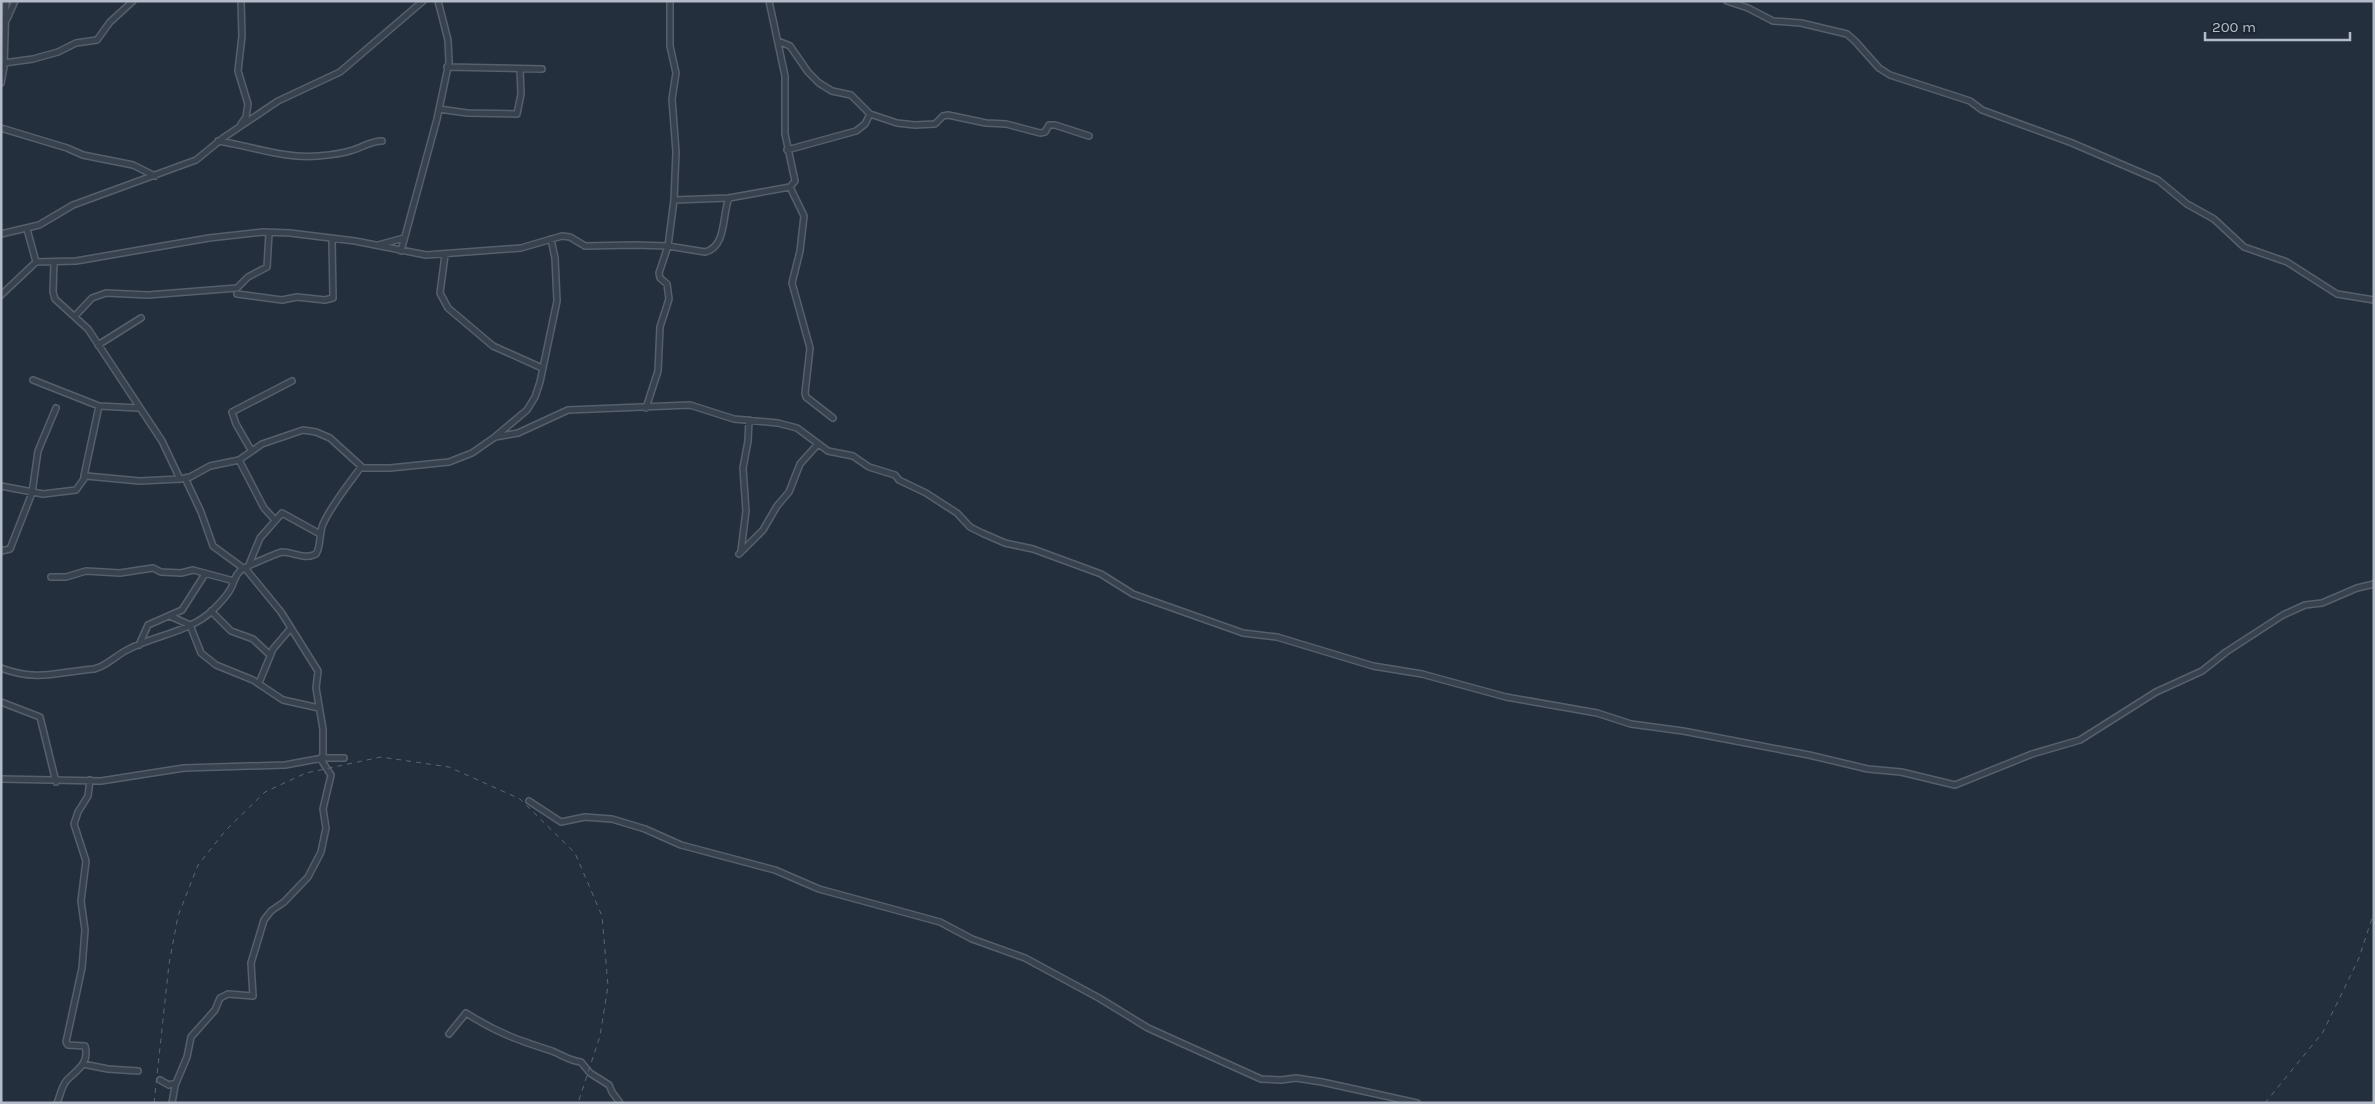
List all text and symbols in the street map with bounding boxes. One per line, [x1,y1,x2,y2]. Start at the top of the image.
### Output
scale bar [2205,10,2350,42]
text: 200 m [2212,18,2256,36]

